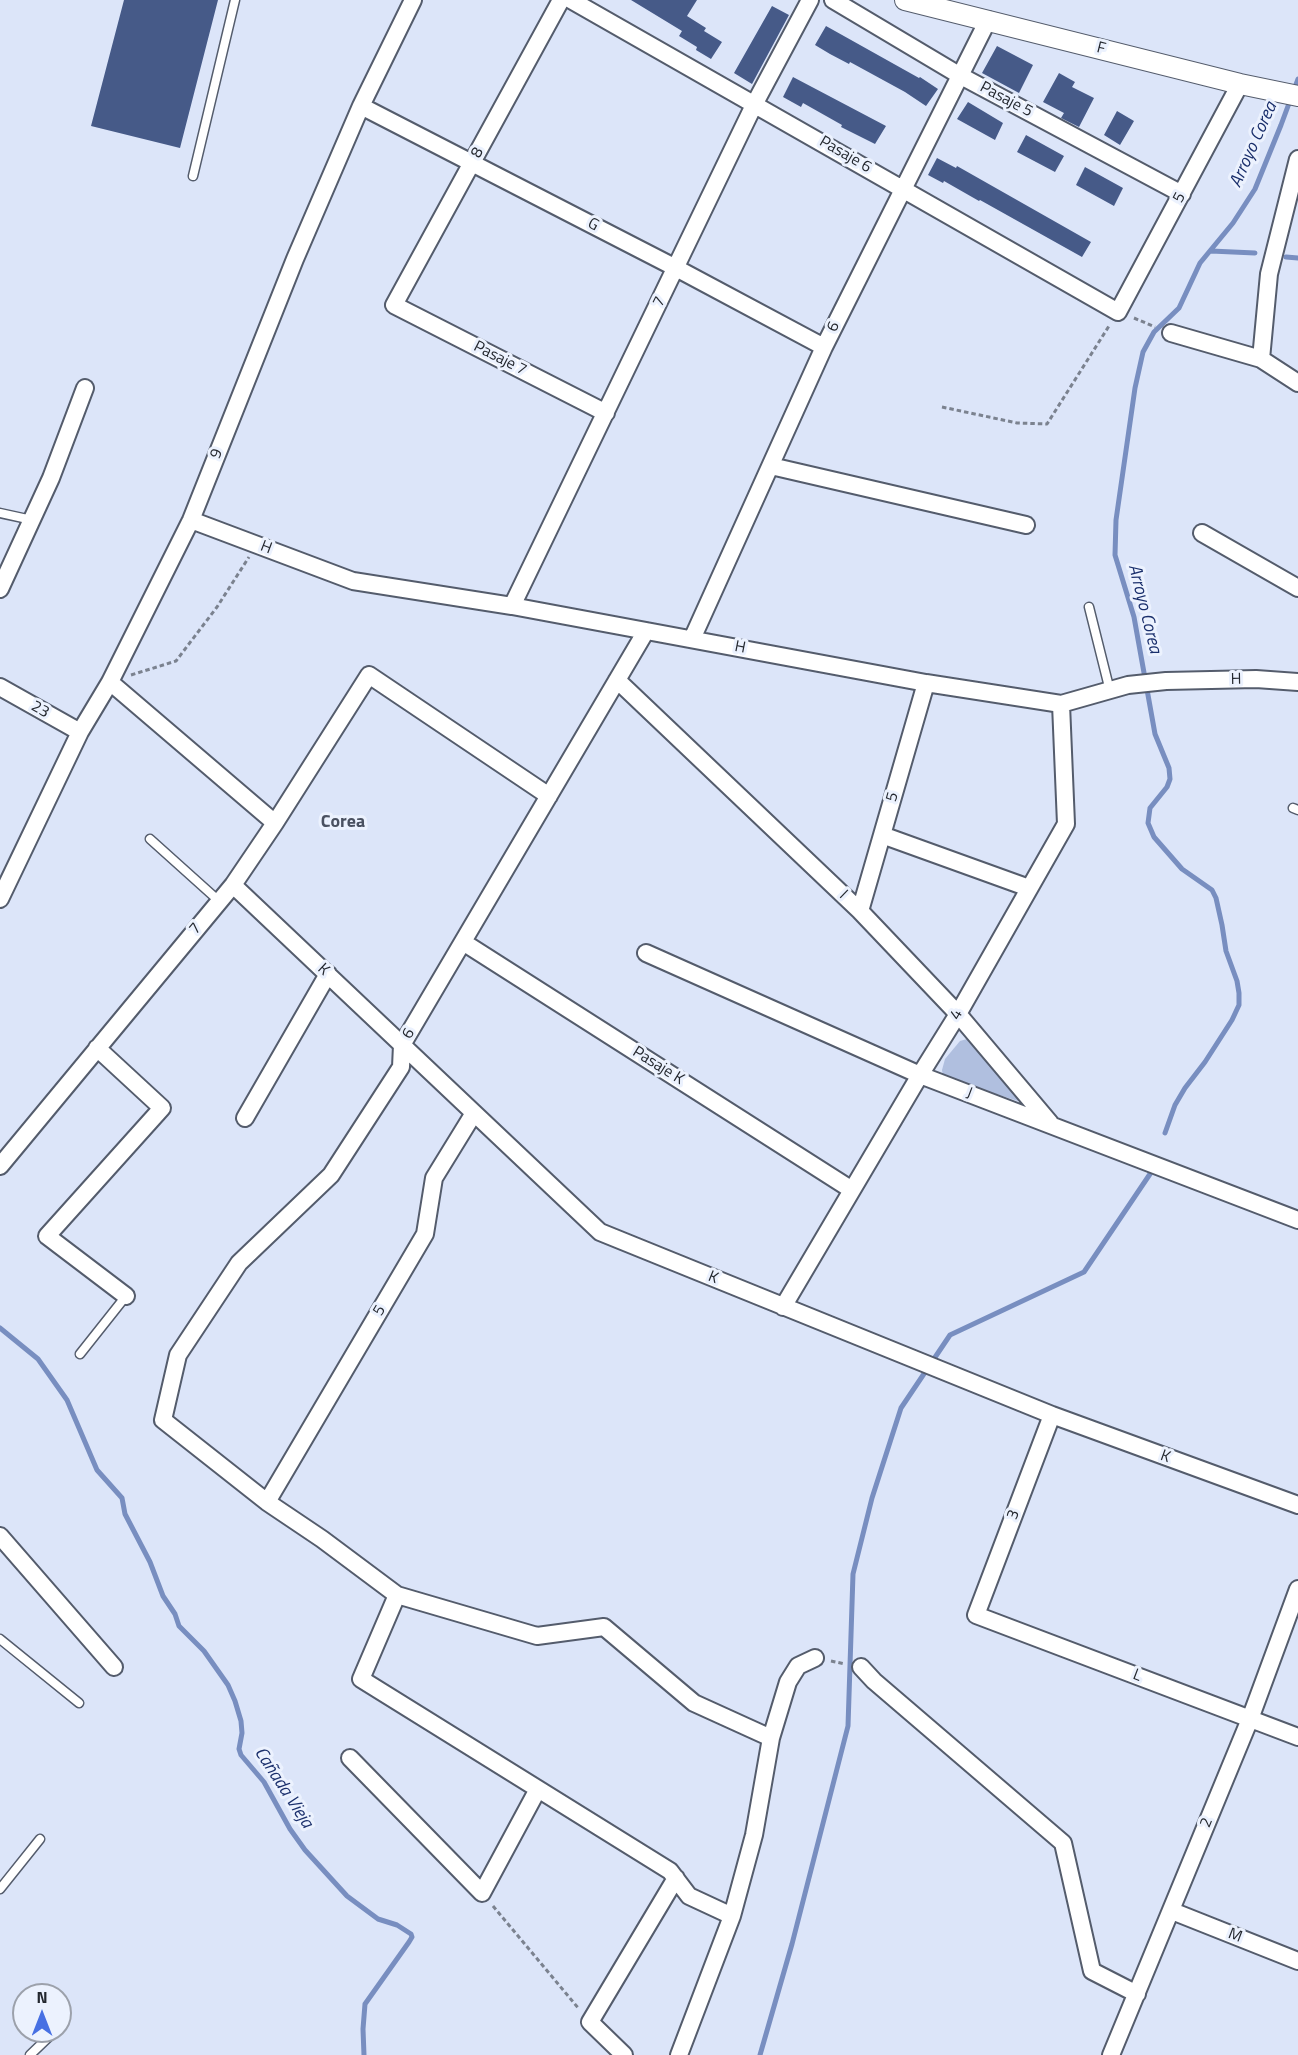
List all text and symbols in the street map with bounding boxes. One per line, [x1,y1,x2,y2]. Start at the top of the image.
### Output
street label: F [1095,39,1107,59]
street label: Pasaje 5 [976,78,1036,122]
water label: Arroyo Corea [1226,99,1282,191]
street label: Pasaje 6 [816,132,874,178]
street label: 8 [467,145,489,161]
street label: 5 [1169,190,1191,206]
street label: G [584,214,602,236]
street label: 7 [649,294,671,310]
street label: 6 [823,319,845,335]
street label: Pasaje 7 [470,338,530,380]
street label: 9 [206,446,228,462]
street label: H [258,537,274,559]
water label: Arroyo Corea [1122,562,1166,656]
street label: H [733,638,747,658]
street label: H [1230,670,1242,690]
street label: 23 [28,697,52,723]
street label: 5 [883,790,903,804]
district label: Corea [321,812,365,834]
street label: I [835,887,851,903]
street label: 7 [186,919,206,939]
street label: K [313,960,333,980]
street label: 4 [946,1006,968,1024]
street label: 6 [398,1025,420,1043]
street label: Pasaje K [629,1043,687,1089]
street label: J [963,1084,975,1104]
street label: K [705,1267,721,1289]
street label: 5 [369,1302,391,1320]
street label: K [1157,1446,1173,1468]
street label: 3 [1003,1507,1025,1523]
street label: L [1130,1666,1144,1686]
water label: Cañada Vieja [249,1743,317,1833]
street label: 2 [1196,1815,1218,1831]
street label: M [1225,1925,1245,1947]
north arrow [12,1983,72,2043]
text: N [36,1985,48,2009]

